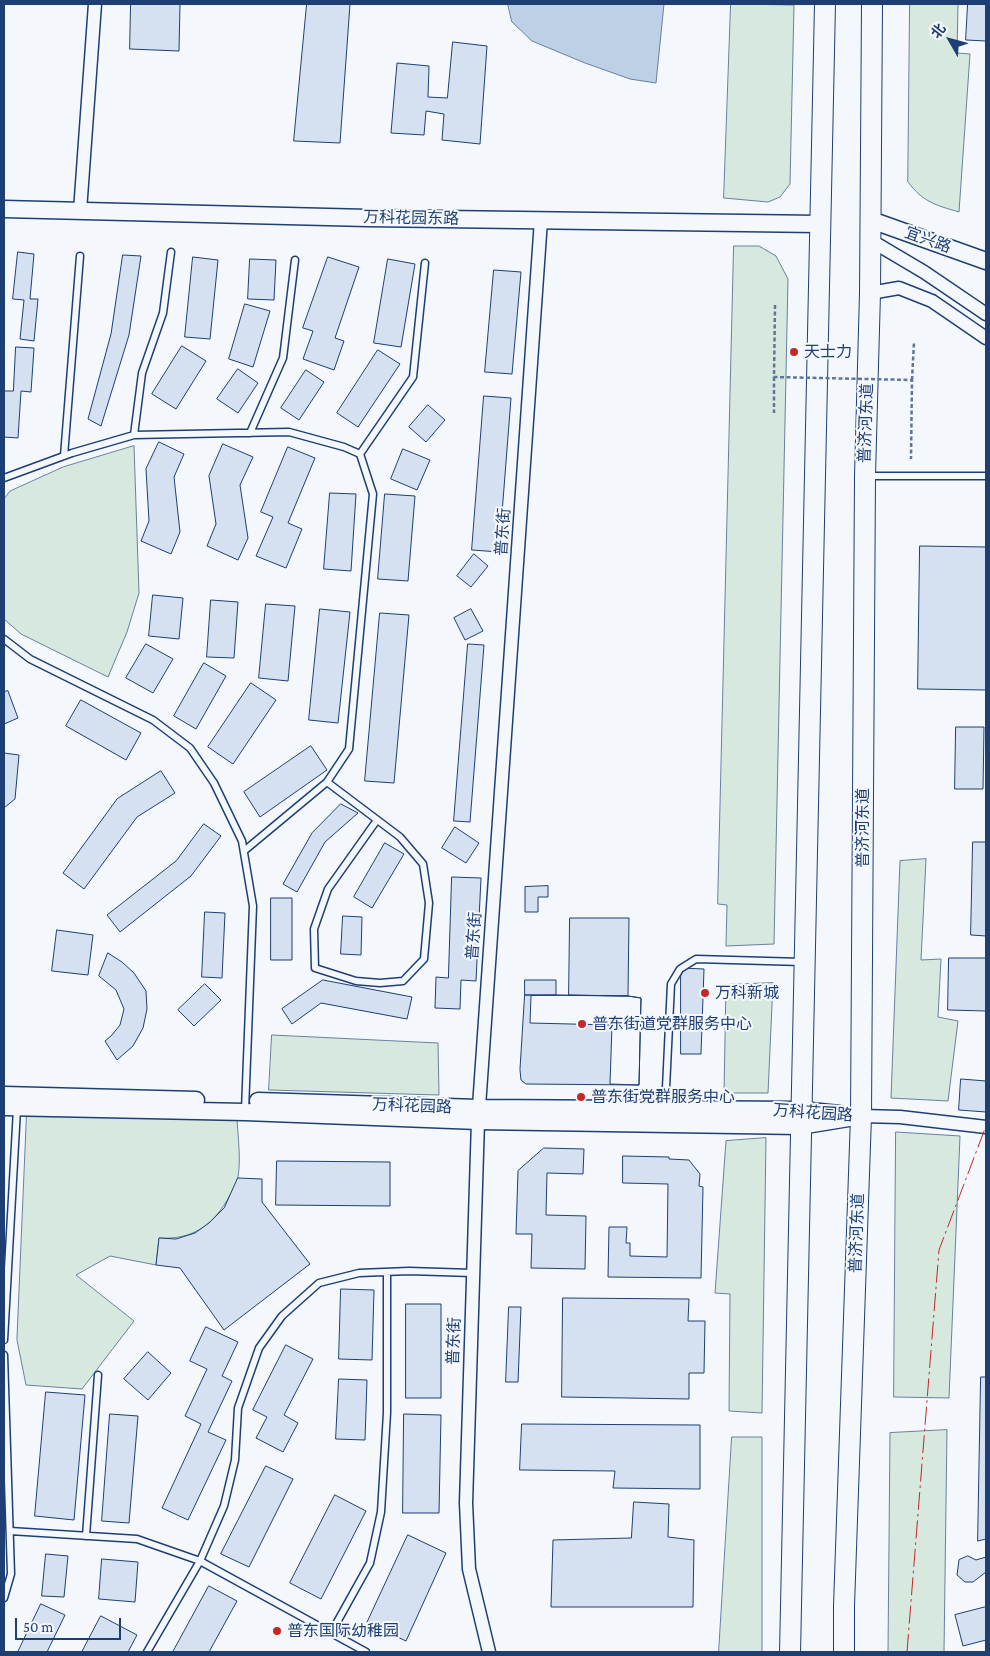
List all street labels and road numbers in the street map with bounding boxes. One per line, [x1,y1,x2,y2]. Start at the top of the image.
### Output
street label: 万科花园东路 [363,208,459,228]
street label: 宜兴路 [902,223,954,257]
street label: 普济河东道 [855,383,877,463]
street label: 普东街 [492,507,514,557]
street label: 普济河东道 [853,788,873,868]
street label: 普东街 [463,911,485,961]
street label: 万科花园路 [372,1095,452,1117]
street label: 万科花园路 [772,1101,854,1125]
street label: 普济河东道 [846,1193,868,1273]
street label: 普东街 [444,1317,464,1365]

